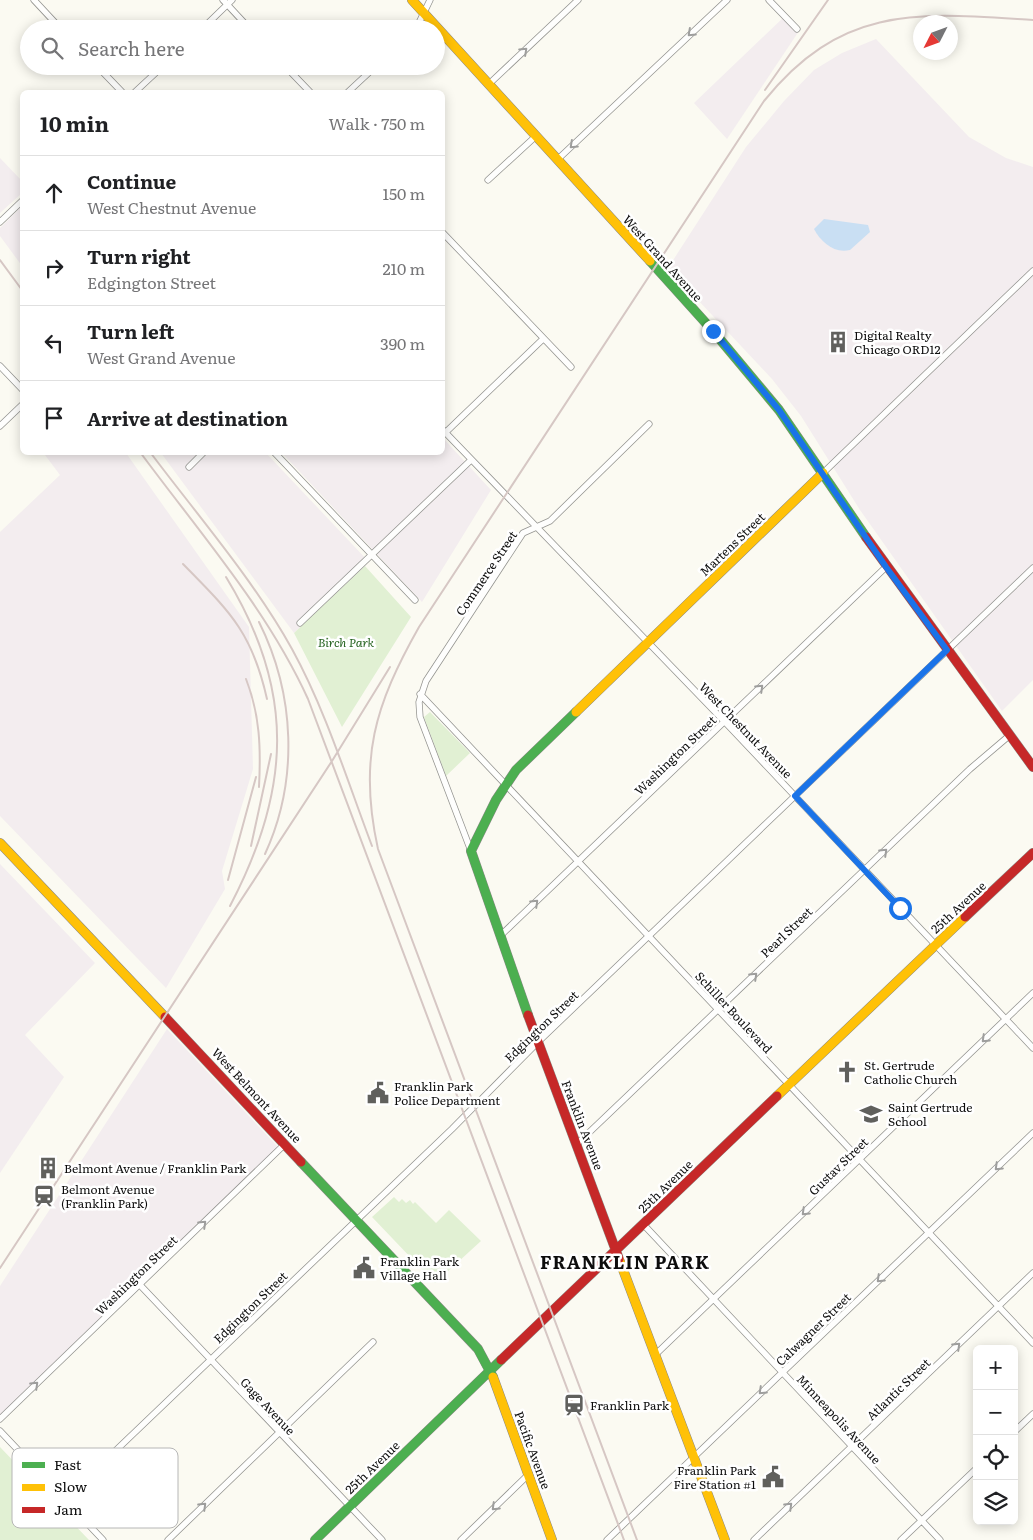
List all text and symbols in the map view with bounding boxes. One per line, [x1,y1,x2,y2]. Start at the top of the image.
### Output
north arrow [913,15,958,60]
search box [20,20,445,75]
one-way arrow [688,27,697,36]
icon: search [38,34,66,62]
text: Search here [78,34,185,62]
one-way arrow [518,48,527,57]
text: 10 min [40,107,109,138]
text: Walk · 750 m [329,111,425,135]
one-way arrow [570,139,579,148]
text: Continue [87,167,176,195]
icon: ahead [40,179,68,207]
text: 150 m [382,181,425,205]
text: West Chestnut Avenue [87,195,256,219]
street label: West Grand Avenue [619,211,707,305]
text: Turn right [87,242,191,270]
icon: right [40,254,68,282]
text: 210 m [382,256,425,280]
text: Edgington Street [87,270,216,294]
text: Turn left [87,317,174,345]
route end [702,320,725,343]
place label: Digital Realty Chicago ORD12 [854,326,941,358]
icon: left [40,329,68,357]
building icon: Digital Realty Chicago ORD12 [825,329,851,355]
text: 390 m [380,331,425,355]
text: West Grand Avenue [87,345,236,369]
icon: arrive [40,404,68,432]
text: Arrive at destination [87,404,288,432]
street label: Martens Street [695,508,769,580]
street label: Commerce Street [451,527,521,619]
park label: Birch Park [318,633,375,651]
street label: West Chestnut Avenue [695,678,797,782]
one-way arrow [754,685,763,694]
street label: Washington Street [630,711,720,799]
one-way arrow [878,849,887,858]
street label: 25th Avenue [926,877,990,937]
route start [889,897,912,920]
one-way arrow [530,900,539,909]
street label: Pearl Street [756,903,816,961]
street label: Schiller Boulevard [691,967,777,1057]
one-way arrow [748,973,757,982]
street label: Edgington Street [500,986,582,1066]
one-way arrow [982,1033,991,1042]
street label: West Belmont Avenue [208,1044,306,1146]
place label: St. Gertrude Catholic Church [864,1056,957,1088]
church icon: St. Gertrude Catholic Church [834,1059,860,1085]
place label: Franklin Park Police Department [394,1077,500,1109]
street label: Franklin Avenue [558,1077,608,1173]
public building icon: Franklin Park Police Department [365,1080,391,1106]
place label: Saint Gertrude School [888,1098,972,1130]
school or university icon: Saint Gertrude School [858,1101,884,1127]
street label: Gustav Street [804,1133,872,1199]
building icon: Belmont Avenue / Franklin Park [35,1155,61,1181]
street label: 25th Avenue [634,1155,696,1217]
place label: Belmont Avenue / Franklin Park [64,1159,247,1177]
one-way arrow [994,1161,1003,1170]
place label: Belmont Avenue (Franklin Park) [61,1180,154,1212]
station icon: Belmont Avenue (Franklin Park) [31,1183,57,1209]
one-way arrow [801,1206,810,1215]
one-way arrow [197,1221,206,1230]
street label: Washington Street [91,1231,181,1319]
district label: FRANKLIN PARK [540,1248,710,1275]
place label: Franklin Park Village Hall [380,1252,460,1284]
public building icon: Franklin Park Village Hall [351,1255,377,1281]
street label: Edgington Street [209,1267,291,1347]
one-way arrow [877,1273,886,1282]
street label: Calwagner Street [771,1288,855,1370]
one-way arrow [952,1343,961,1352]
map controls [973,1345,1018,1525]
button: + [973,1345,1018,1390]
street label: Atlantic Street [862,1354,934,1424]
street label: Minneapolis Avenue [793,1370,885,1468]
street label: Gage Avenue [237,1373,299,1439]
one-way arrow [30,1382,39,1391]
one-way arrow [759,1385,768,1394]
button: − [973,1390,1018,1435]
station icon: Franklin Park [561,1392,587,1418]
place label: Franklin Park [590,1396,670,1414]
street label: Pacific Avenue [511,1408,555,1492]
button: locate [973,1435,1018,1480]
street label: 25th Avenue [341,1436,403,1498]
legend [12,1448,178,1528]
text: Fast [54,1454,82,1474]
place label: Franklin Park Fire Station #1 [674,1461,757,1493]
public building icon: Franklin Park Fire Station #1 [760,1464,786,1490]
text: Slow [54,1476,87,1496]
button: layers [973,1480,1018,1525]
text: Jam [54,1499,83,1519]
one-way arrow [491,1501,500,1510]
one-way arrow [197,1503,206,1512]
one-way arrow [784,1503,793,1512]

